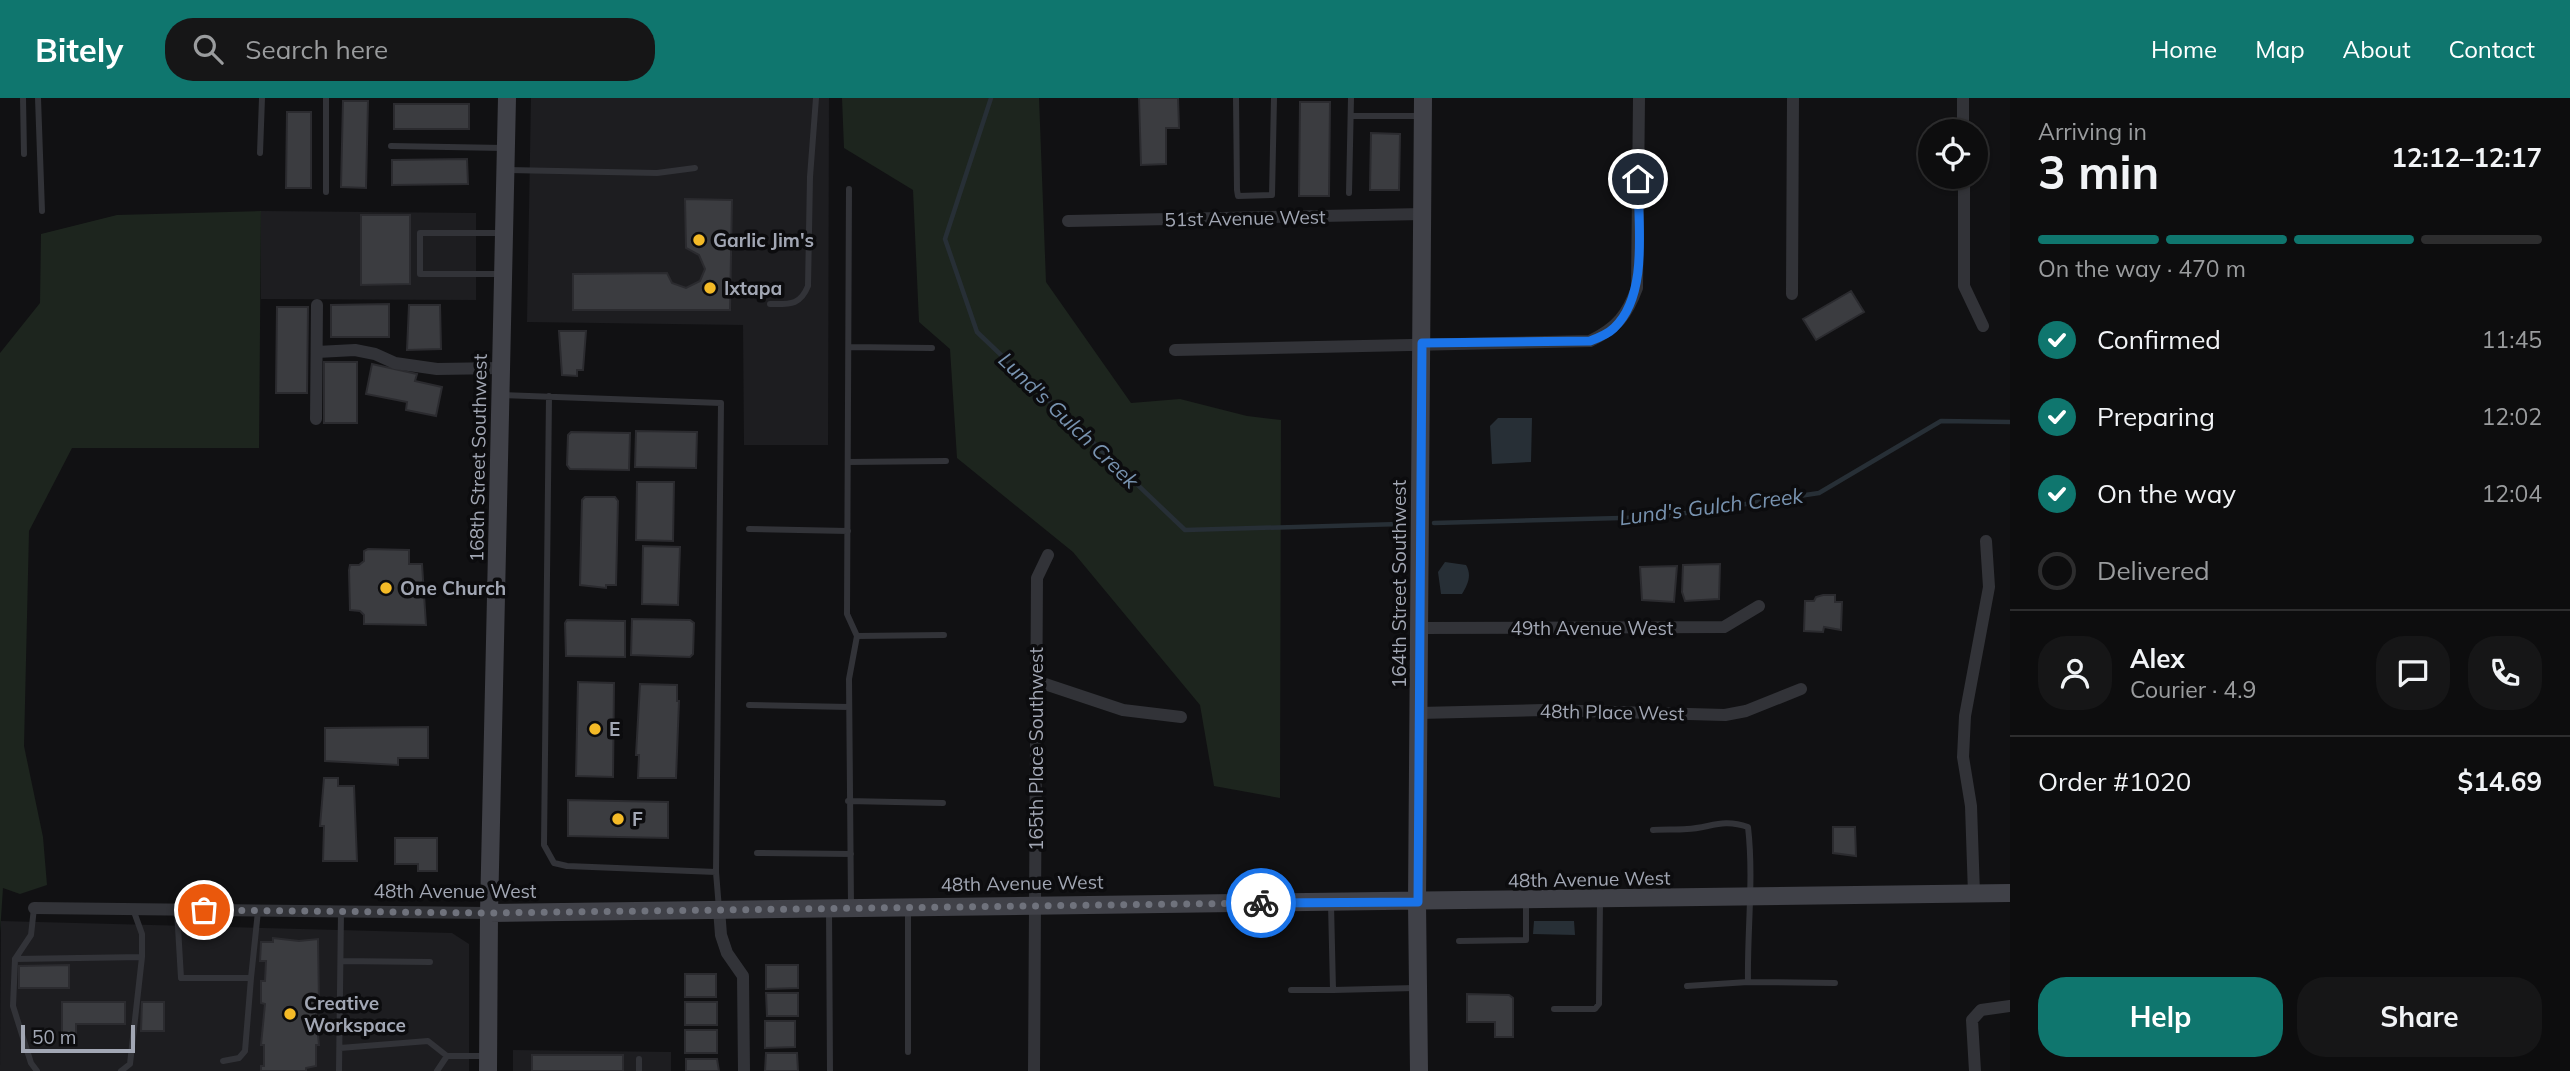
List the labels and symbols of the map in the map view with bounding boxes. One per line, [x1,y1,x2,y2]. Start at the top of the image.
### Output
pin [1608,149,1668,209]
street label: 51st Avenue West [1164,205,1326,231]
place label: Garlic Jim's [713,228,814,252]
marker: Garlic Jim's [691,232,707,248]
place label: Ixtapa [724,276,782,300]
marker: Ixtapa [702,280,718,296]
water label: Lund's Gulch Creek [993,346,1145,494]
street label: 168th Street Southwest [464,353,492,562]
street label: 164th Street Southwest [1387,479,1411,688]
water label: Lund's Gulch Creek [1618,482,1806,530]
place label: One Church [400,576,506,600]
marker: One Church [378,580,394,596]
street label: 49th Avenue West [1510,616,1674,640]
street label: 165th Place Southwest [1024,647,1048,851]
street label: 48th Place West [1539,699,1685,725]
place label: E [609,717,620,741]
marker: E [587,721,603,737]
place label: F [632,807,643,831]
marker: F [610,811,626,827]
street label: 48th Avenue West [1507,866,1671,892]
courier [1226,868,1296,938]
street label: 48th Avenue West [940,870,1104,896]
street label: 48th Avenue West [373,879,537,903]
pin [174,880,234,940]
place label: Creative Workspace [304,991,406,1037]
marker: Creative Workspace [282,1006,298,1022]
scale bar [21,1022,135,1054]

